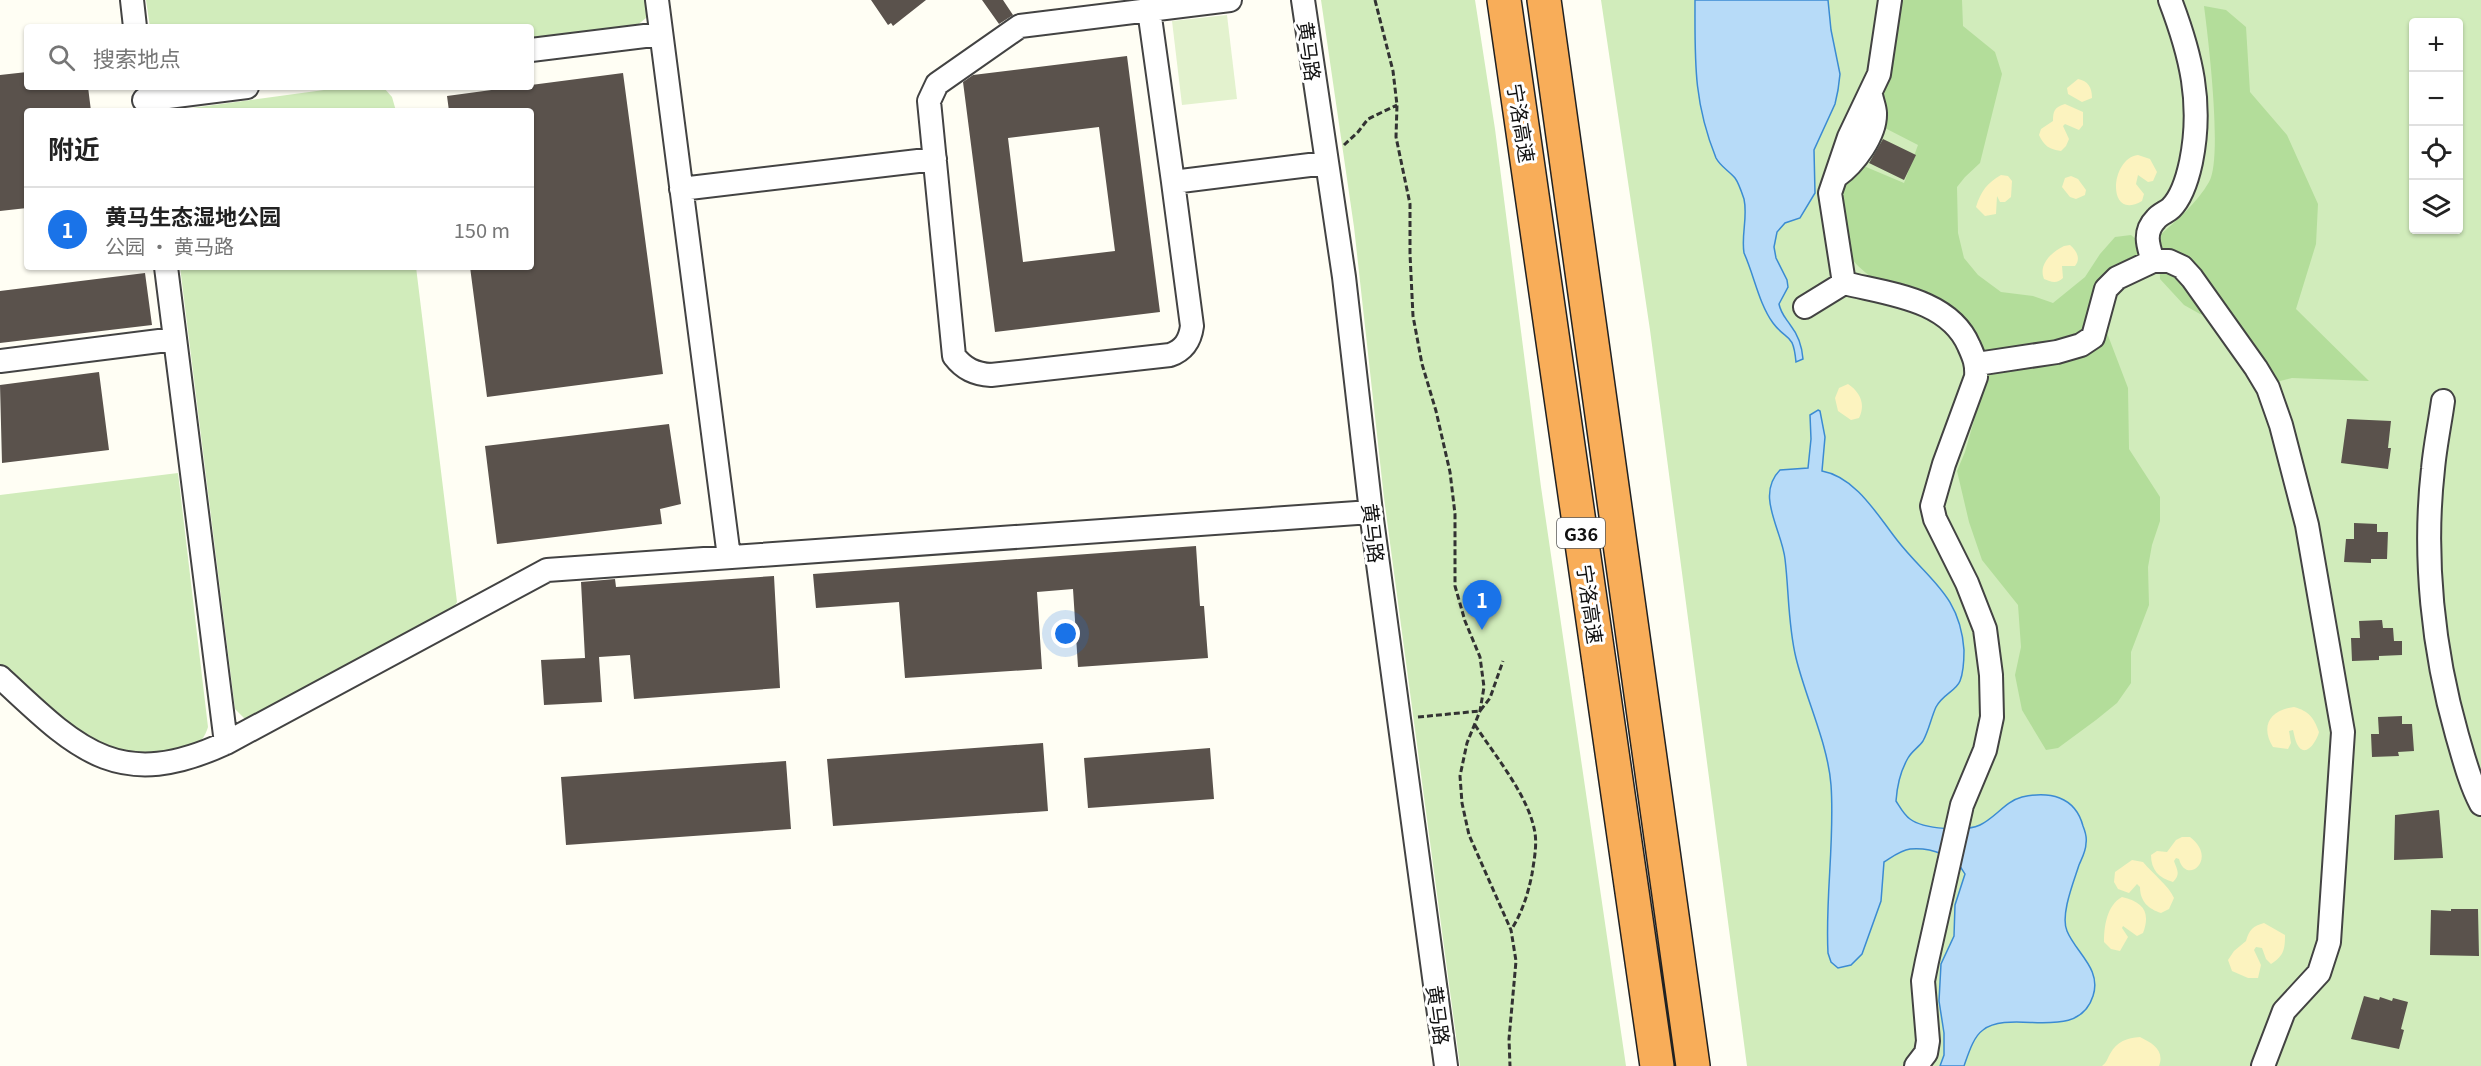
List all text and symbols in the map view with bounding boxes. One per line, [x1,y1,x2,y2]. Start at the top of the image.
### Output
map controls [2409,18,2463,234]
button: + [2409,18,2463,72]
street label: 黄马路 [1291,19,1329,83]
search box [24,24,534,90]
icon: search [45,41,78,74]
text: 搜索地点 [93,41,181,73]
button: − [2409,72,2463,126]
street label: 宁洛高速 [1501,81,1543,165]
button: locate [2409,126,2463,180]
text: 附近 [48,129,100,166]
button: layers [2409,180,2463,234]
text: 黄马生态湿地公园 [105,199,281,231]
text: 1 [62,215,73,244]
text: 150 m [454,215,510,244]
text: 公园 · 黄马路 [105,231,234,260]
street label: 黄马路 [1356,501,1392,565]
road number: G36 [1557,518,1605,548]
street label: 宁洛高速 [1571,562,1611,646]
pin: 1 [1462,580,1502,630]
your location [1051,619,1080,648]
street label: 黄马路 [1420,983,1458,1047]

